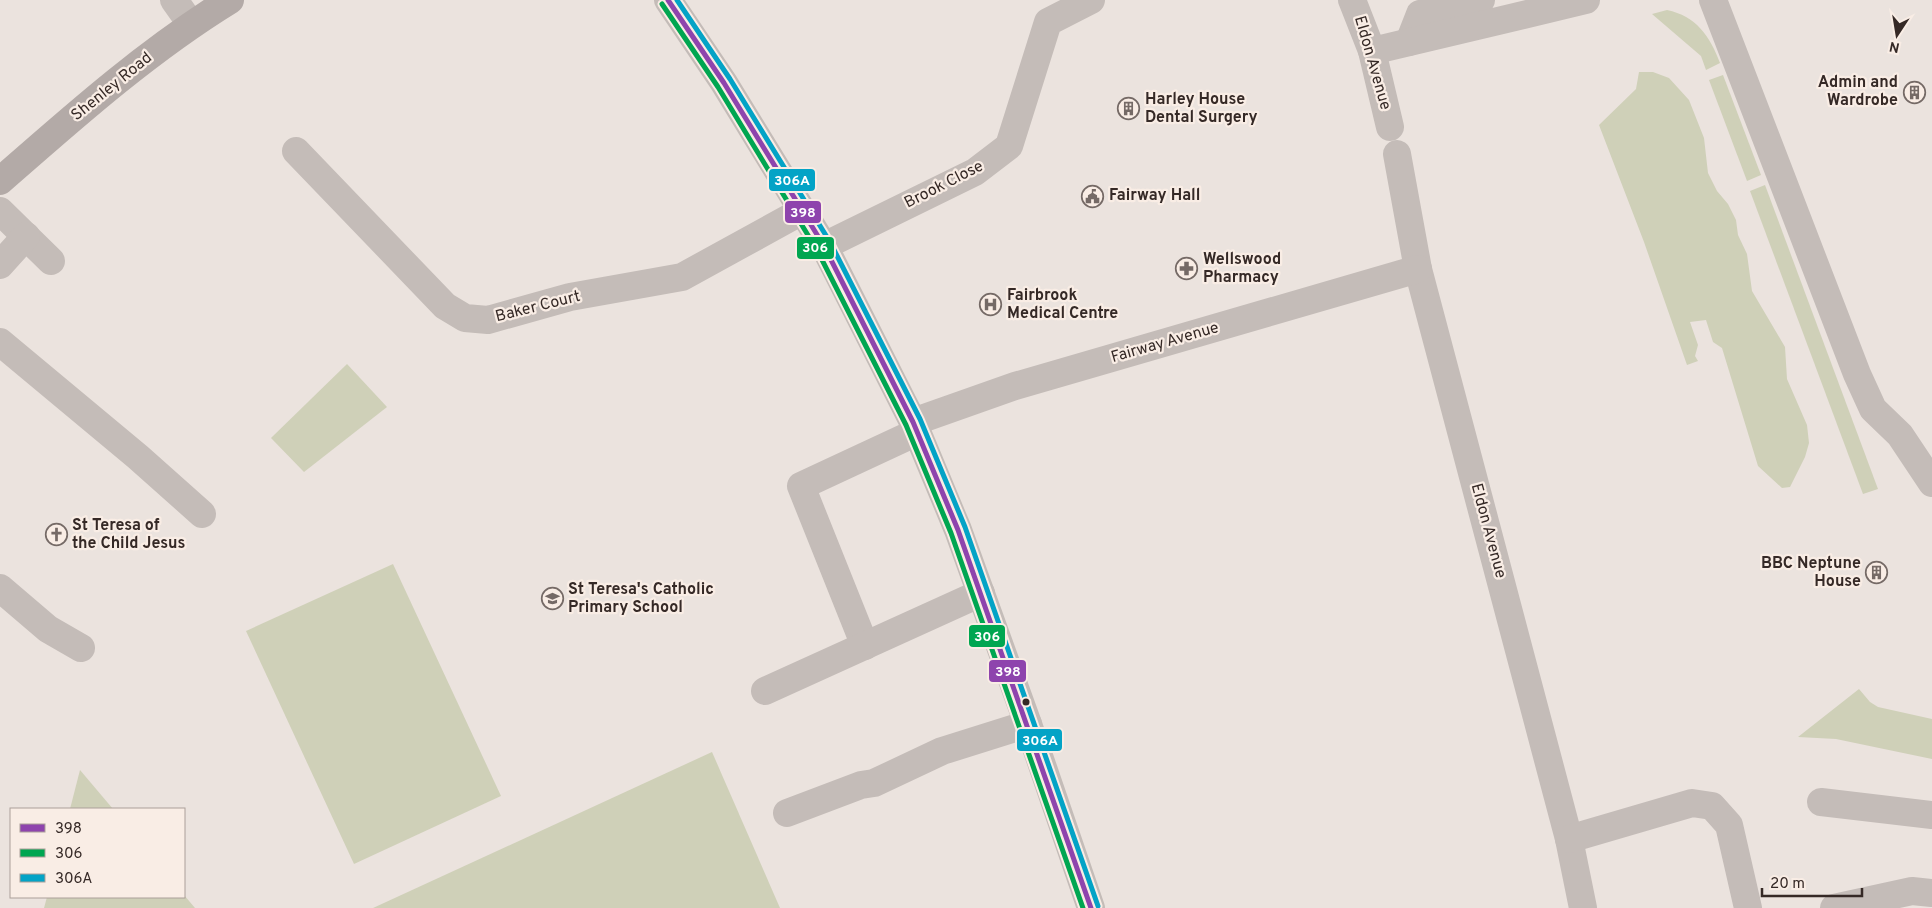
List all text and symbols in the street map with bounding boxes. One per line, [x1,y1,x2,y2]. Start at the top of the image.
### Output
north arrow [1872,10,1922,60]
street label: Eldon Avenue [1349,14,1395,112]
text: N [1888,37,1901,56]
street label: Shenley Road [67,48,157,126]
place label: Admin and Wardrobe [1818,73,1898,111]
building icon: Admin and Wardrobe [1902,80,1926,104]
place label: Harley House Dental Surgery [1145,90,1258,128]
building icon: Harley House Dental Surgery [1117,97,1141,121]
street label: Brook Close [901,157,987,213]
line badge: 306A [768,168,816,192]
text: 306A [774,173,810,190]
public building icon: Fairway Hall [1081,184,1105,208]
place label: Fairway Hall [1109,186,1200,206]
line badge: 398 [784,200,822,224]
text: 398 [790,205,816,222]
line badge: 306 [796,236,835,260]
text: 306 [802,240,828,257]
place label: Wellswood Pharmacy [1203,250,1281,288]
pharmacy icon: Wellswood Pharmacy [1175,257,1199,281]
place label: Fairbrook Medical Centre [1007,286,1118,324]
street label: Baker Court [493,287,583,327]
hospital icon: Fairbrook Medical Centre [979,293,1003,317]
street label: Fairway Avenue [1109,318,1221,368]
street label: Eldon Avenue [1466,481,1510,581]
place label: St Teresa of the Child Jesus [72,516,185,554]
church icon: St Teresa of the Child Jesus [44,523,68,547]
place label: BBC Neptune House [1761,554,1861,592]
building icon: BBC Neptune House [1865,561,1889,585]
place label: St Teresa's Catholic Primary School [568,580,714,618]
school or university icon: St Teresa's Catholic Primary School [540,587,564,611]
line badge: 306 [968,624,1006,648]
text: 306 [974,629,1000,646]
line badge: 398 [988,659,1027,683]
text: 398 [995,664,1021,681]
unlabelled marker [1021,697,1031,707]
line badge: 306A [1016,728,1063,752]
text: 306A [1022,733,1058,750]
legend [10,808,185,898]
text: 398 [55,820,82,839]
text: 306 [55,845,83,864]
scale bar [1762,866,1862,898]
text: 306A [55,870,92,889]
text: 20 m [1770,875,1805,894]

